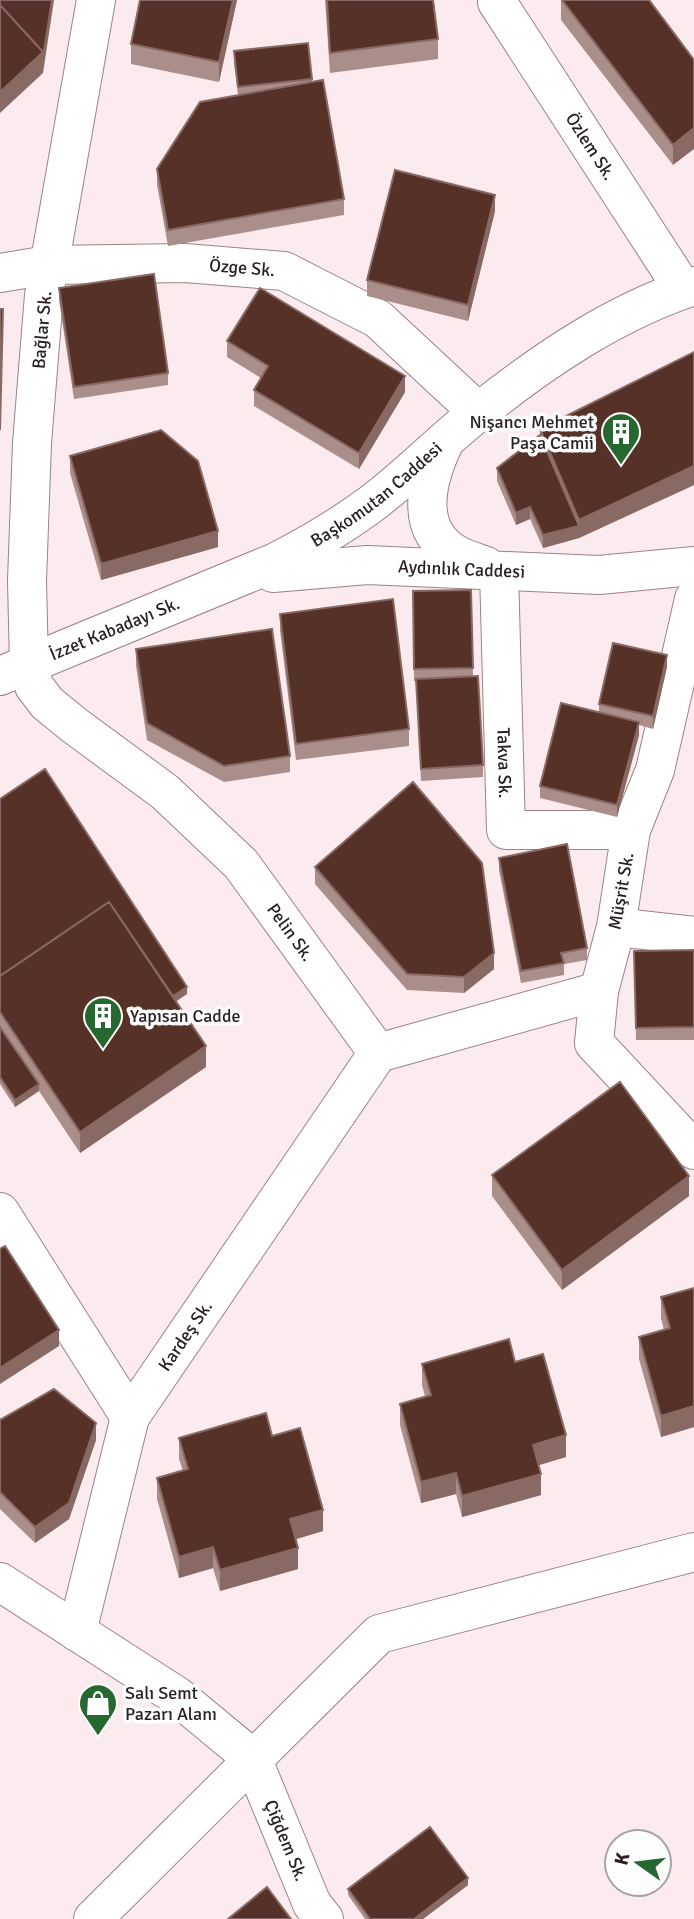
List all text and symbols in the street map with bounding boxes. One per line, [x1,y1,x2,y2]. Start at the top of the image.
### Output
street label: Özlem Sk. [561,109,620,184]
street label: Özge Sk. [208,254,276,281]
street label: Bağlar Sk. [28,290,56,370]
place label: Nişancı Mehmet Paşa Camii [470,411,594,454]
building icon: Nişancı Mehmet Paşa Camii [600,411,642,466]
street label: Başkomutan Caddesi [307,437,447,552]
street label: Aydınlık Caddesi [398,555,526,583]
street label: İzzet Kabadayı Sk. [46,592,183,665]
street label: Takva Sk. [492,727,516,799]
street label: Müşrit Sk. [603,851,639,931]
street label: Pelin Sk. [262,899,319,966]
building icon: Yapısan Cadde [82,995,124,1050]
place label: Yapısan Cadde [130,1005,240,1027]
street label: Kardeş Sk. [154,1296,217,1375]
shop icon: Salı Semt Pazarı Alanı [77,1682,119,1737]
place label: Salı Semt Pazarı Alanı [125,1682,217,1725]
street label: Çiğdem Sk. [259,1797,312,1884]
north arrow [603,1828,673,1898]
text: K [609,1850,636,1868]

